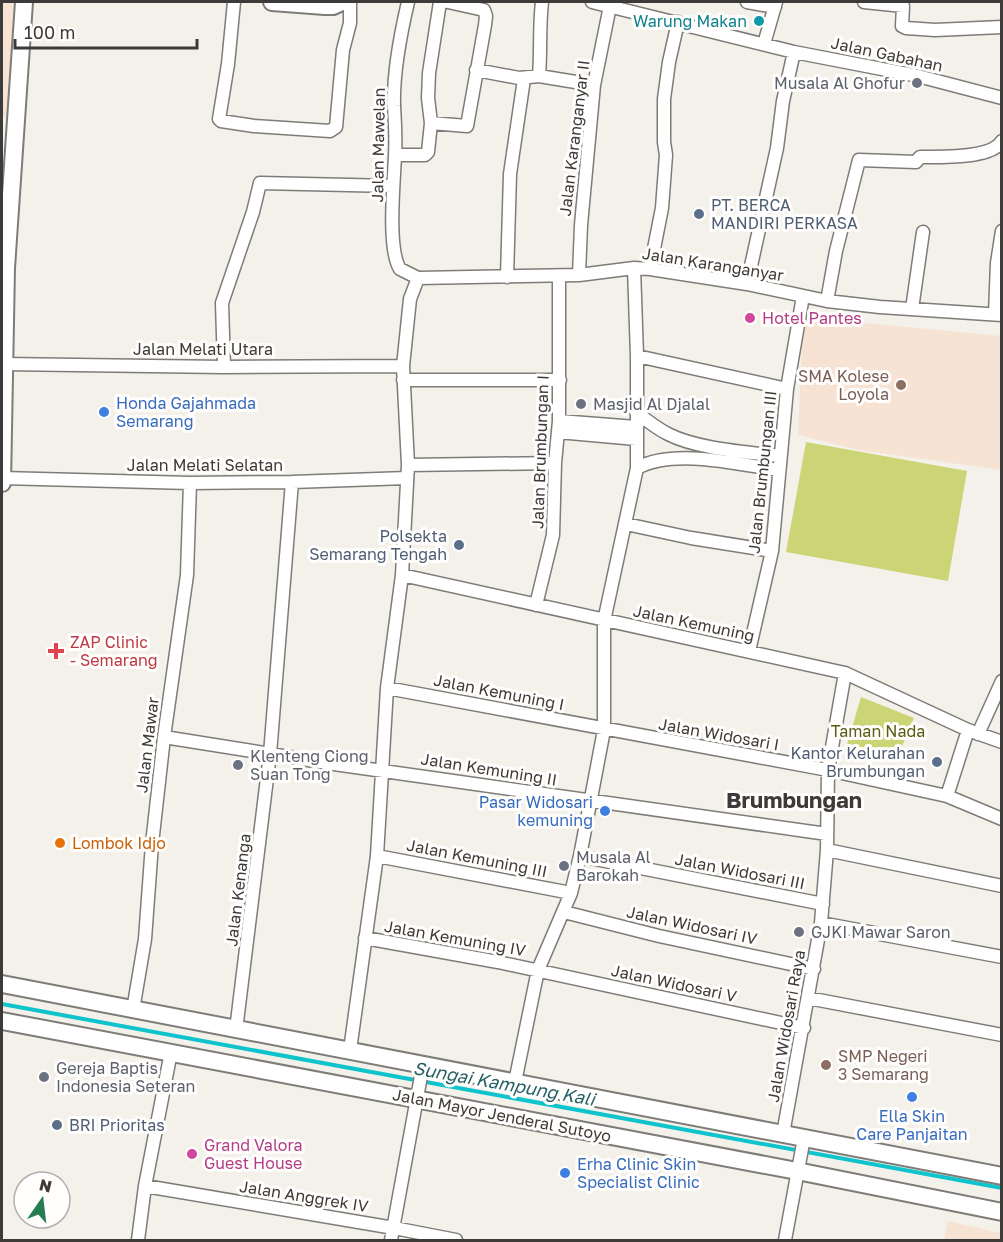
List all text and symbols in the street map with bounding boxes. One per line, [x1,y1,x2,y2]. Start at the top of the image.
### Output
place label: Warung Makan [633,11,747,31]
scale bar [15,12,196,50]
marker: Warung Makan [752,14,766,28]
text: 100 m [24,21,75,43]
street label: Jalan Gabahan [829,32,945,76]
street label: Jalan Karanganyar II [555,59,593,217]
place label: Musala Al Ghofur [774,73,905,93]
marker: Musala Al Ghofur [910,76,924,90]
street label: Jalan Mawelan [367,88,389,202]
place label: PT. BERCA MANDIRI PERKASA [711,195,858,233]
marker: PT. BERCA MANDIRI PERKASA [692,207,706,221]
street label: Jalan Karanganyar [641,243,785,285]
place label: Hotel Pantes [762,308,862,328]
marker: Hotel Pantes [743,311,757,325]
street label: Jalan Melati Utara [133,339,273,359]
place label: SMA Kolese Loyola [798,366,889,404]
street label: Jalan Brumbungan I [527,375,553,529]
marker: SMA Kolese Loyola [894,378,908,392]
street label: Jalan Brumbungan III [743,389,781,555]
place label: Honda Gajahmada Semarang [116,393,256,431]
place label: Masjid Al Djalal [593,394,710,414]
marker: Masjid Al Djalal [574,397,588,411]
marker: Honda Gajahmada Semarang [97,405,111,419]
street label: Jalan Melati Selatan [127,455,283,475]
place label: Polsekta Semarang Tengah [309,526,447,564]
marker: Polsekta Semarang Tengah [452,538,466,552]
street label: Jalan Kemuning [631,600,757,646]
place label: ZAP Clinic - Semarang [70,632,158,670]
marker: ZAP Clinic - Semarang [47,642,65,660]
street label: Jalan Kemuning I [432,670,566,714]
street label: Jalan Mawar [131,696,163,794]
street label: Jalan Widosari I [657,714,781,754]
park label: Taman Nada [831,721,925,741]
place label: Kantor Kelurahan Brumbungan [791,743,925,781]
place label: Klenteng Ciong Suan Tong [250,746,369,784]
street label: Jalan Kemuning II [419,748,559,790]
marker: Kantor Kelurahan Brumbungan [930,755,944,769]
marker: Klenteng Ciong Suan Tong [231,758,245,772]
district label: Brumbungan [726,786,862,813]
place label: Pasar Widosari kemuning [479,792,593,830]
marker: Pasar Widosari kemuning [598,804,612,818]
street label: Jalan Kenanga [221,832,255,948]
place label: Lombok Idjo [72,833,166,853]
street label: Jalan Kemuning III [405,835,549,881]
marker: Lombok Idjo [53,836,67,850]
place label: Musala Al Barokah [576,847,651,885]
street label: Jalan Widosari III [673,849,807,893]
marker: Musala Al Barokah [557,859,571,873]
street label: Jalan Widosari IV [625,901,759,949]
street label: Jalan Kemuning IV [383,916,528,960]
place label: GJKI Mawar Saron [811,922,951,942]
marker: GJKI Mawar Saron [792,925,806,939]
street label: Jalan Widosari Raya [763,948,809,1104]
street label: Jalan Widosari V [609,960,739,1006]
place label: SMP Negeri 3 Semarang [838,1046,929,1084]
water label: Sungai Kampung Kali [411,1056,599,1110]
place label: Gereja Baptis Indonesia Seteran [56,1058,195,1096]
marker: SMP Negeri 3 Semarang [819,1058,833,1072]
marker: Gereja Baptis Indonesia Seteran [37,1070,51,1084]
street label: Jalan Mayor Jenderal Sutoyo [391,1084,613,1146]
marker: Ella Skin Care Panjaitan [905,1090,919,1104]
place label: Ella Skin Care Panjaitan [856,1106,968,1144]
place label: BRI Prioritas [69,1115,165,1135]
marker: BRI Prioritas [50,1118,64,1132]
place label: Grand Valora Guest House [204,1135,303,1173]
marker: Grand Valora Guest House [185,1147,199,1161]
place label: Erha Clinic Skin Specialist Clinic [577,1154,700,1192]
marker: Erha Clinic Skin Specialist Clinic [558,1166,572,1180]
north arrow [12,1170,72,1230]
text: N [37,1174,54,1197]
street label: Jalan Anggrek IV [238,1176,370,1216]

